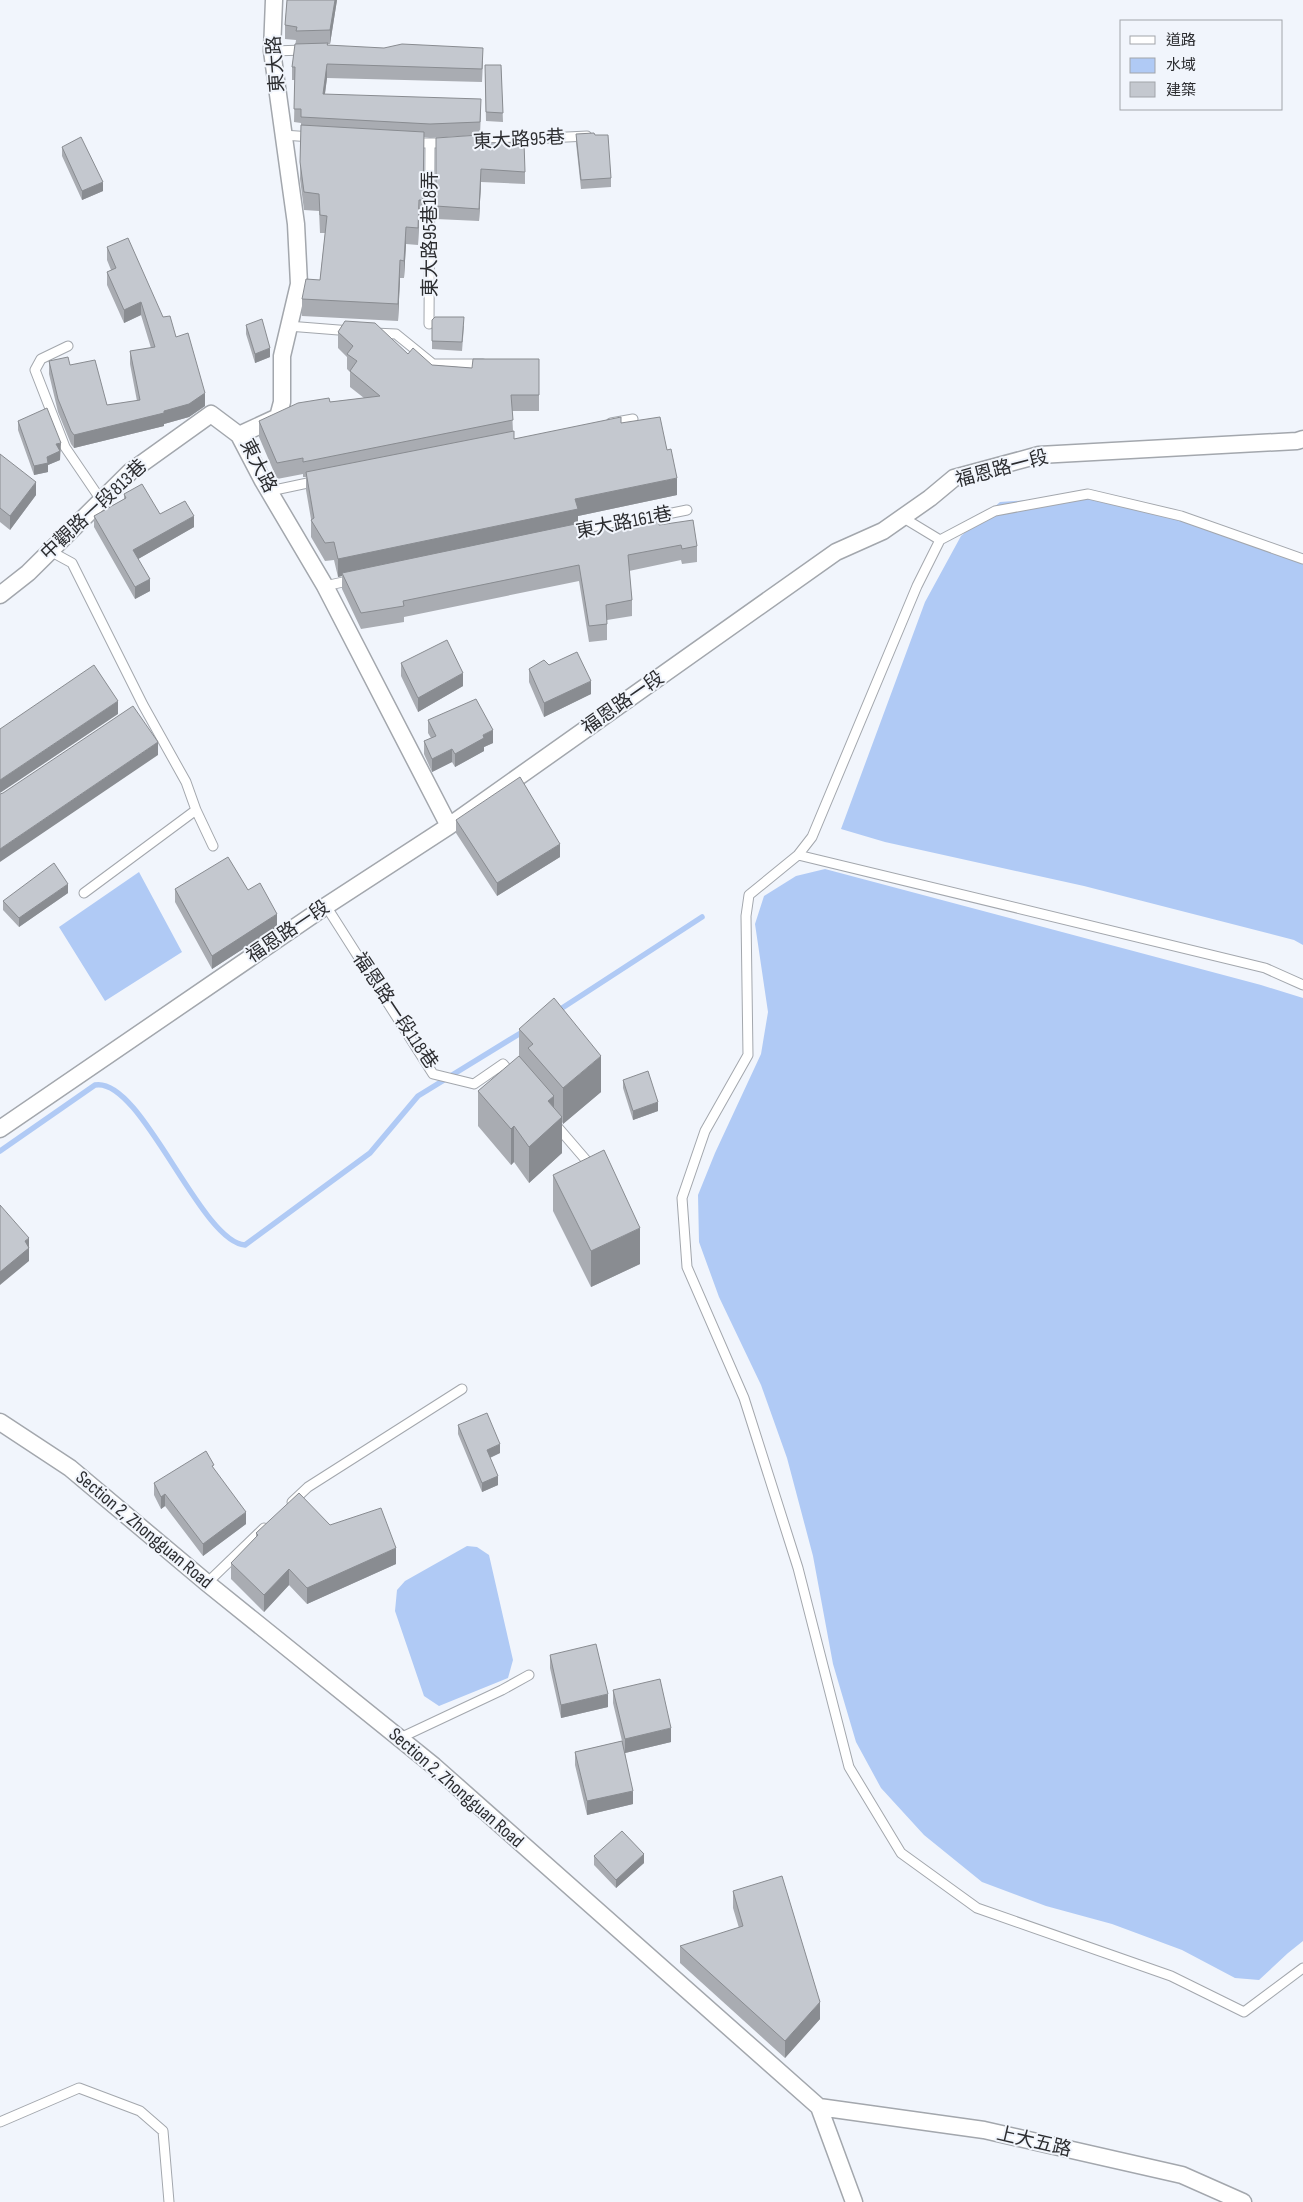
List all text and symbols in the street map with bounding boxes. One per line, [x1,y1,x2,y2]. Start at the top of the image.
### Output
legend [1120,20,1283,110]
text: 道路 [1166,31,1196,50]
street label: 東大路 [263,35,289,93]
text: 水域 [1166,56,1196,75]
text: 建築 [1166,81,1196,100]
street label: 東大路95巷 [472,126,566,154]
street label: 東大路95巷18弄 [419,171,442,297]
street label: 東大路 [235,435,281,497]
street label: 福恩路一段 [953,446,1051,492]
street label: 中觀路一段813巷 [36,455,152,565]
street label: 東大路161巷 [574,502,674,544]
street label: 福恩路一段 [577,666,669,740]
street label: 福恩路一段 [242,896,334,968]
street label: 福恩路一段118巷 [348,948,442,1074]
street label: Section 2, Zhongguan Road [71,1466,217,1594]
street label: Section 2, Zhongguan Road [384,1723,528,1853]
street label: 上大五路 [994,2122,1074,2162]

